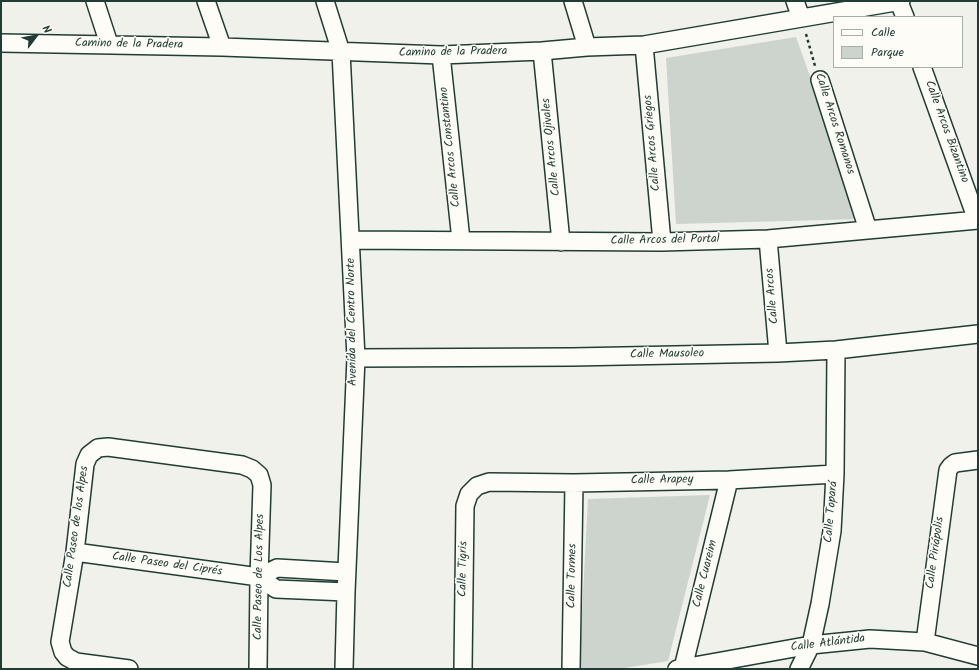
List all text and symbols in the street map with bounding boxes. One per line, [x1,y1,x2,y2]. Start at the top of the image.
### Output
north arrow [16,16,56,56]
legend [833,16,963,68]
text: N [37,22,56,37]
text: Calle [871,23,895,42]
street label: Camino de la Pradera [75,37,183,53]
text: Parque [871,43,904,62]
street label: Camino de la Pradera [399,45,507,61]
street label: Calle Arcos Romanos [811,72,857,176]
street label: Calle Arcos Bizantino [921,79,971,185]
street label: Calle Arcos Constantino [438,86,464,208]
street label: Calle Arcos Griegos [642,94,664,192]
street label: Calle Arcos Ojivales [540,97,564,197]
street label: Calle Arcos del Portal [610,233,720,249]
street label: Avenida del Centro Norte [345,258,361,386]
street label: Calle Arcos [763,267,783,325]
street label: Calle Mausoleo [630,347,704,363]
street label: Calle Paseo de los Alpes [61,465,93,589]
street label: Calle Arapey [631,473,693,489]
street label: Calle Topará [822,481,842,543]
street label: Calle Paseo de Los Alpes [252,514,268,640]
street label: Calle Piriápolis [924,516,948,590]
street label: Calle Cuareim [691,539,721,609]
street label: Calle Tigris [456,541,472,597]
street label: Calle Tormes [565,543,581,609]
street label: Calle Paseo del Ciprés [111,550,223,580]
street label: Calle Atlántida [790,632,866,656]

